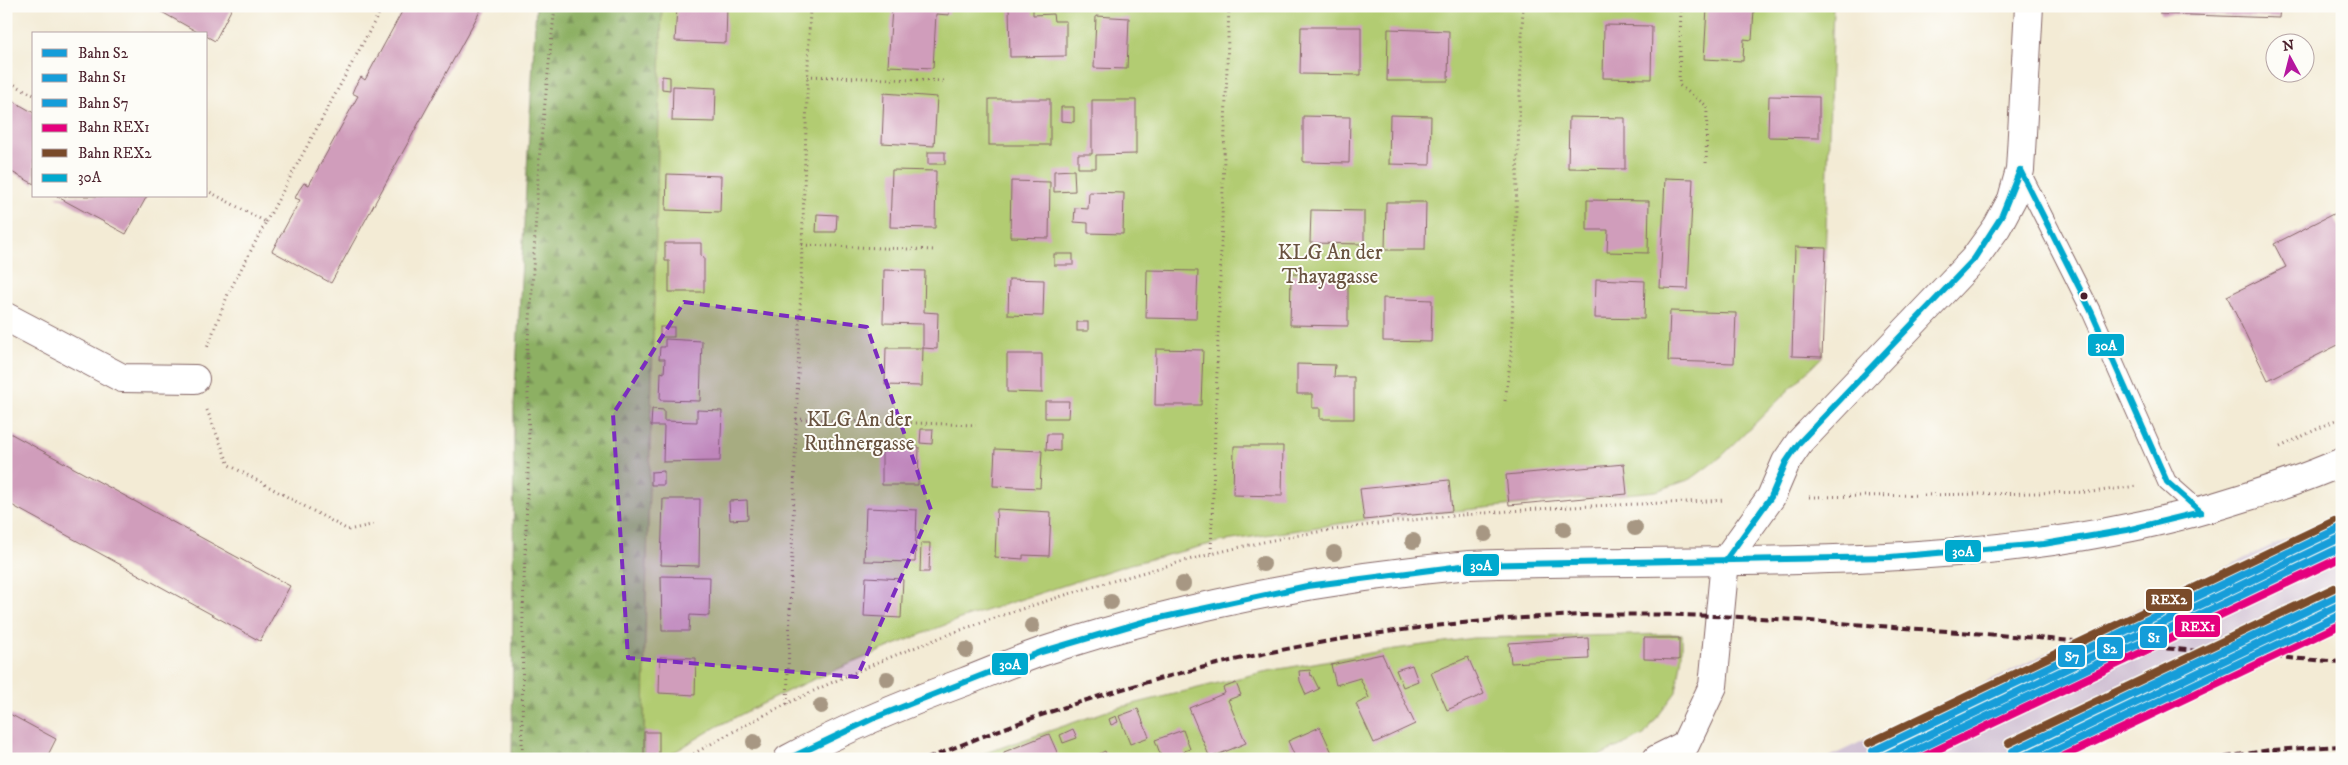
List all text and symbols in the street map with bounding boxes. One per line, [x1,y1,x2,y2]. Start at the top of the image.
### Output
legend [32,32,208,198]
north arrow [2266,32,2316,82]
text: N [2282,36,2296,56]
text: Bahn S2 [78,44,129,63]
text: Bahn S1 [78,68,126,87]
text: Bahn S7 [78,94,129,113]
text: Bahn REX1 [78,118,150,137]
text: Bahn REX2 [78,144,152,163]
text: 30A [78,168,102,187]
park label: KLG An der Thayagasse [1278,240,1383,290]
unlabelled marker [2079,291,2089,301]
line badge: 30A [2087,333,2125,357]
text: 30A [2095,337,2118,355]
park label: KLG An der Ruthnergasse [803,407,915,457]
line badge: 30A [1944,539,1982,563]
text: 30A [1952,543,1975,561]
line badge: 30A [1462,553,1500,577]
text: 30A [1470,557,1493,575]
line badge: REX2 [2145,588,2193,612]
text: REX2 [2151,591,2188,609]
line badge: REX1 [2174,614,2221,638]
text: REX1 [2181,618,2215,636]
line badge: S1 [2139,625,2168,649]
text: S1 [2148,629,2160,647]
line badge: S2 [2096,636,2124,660]
text: S2 [2103,640,2118,658]
line badge: S7 [2057,644,2086,668]
text: S7 [2065,648,2079,666]
line badge: 30A [991,652,1029,676]
text: 30A [999,656,1022,674]

